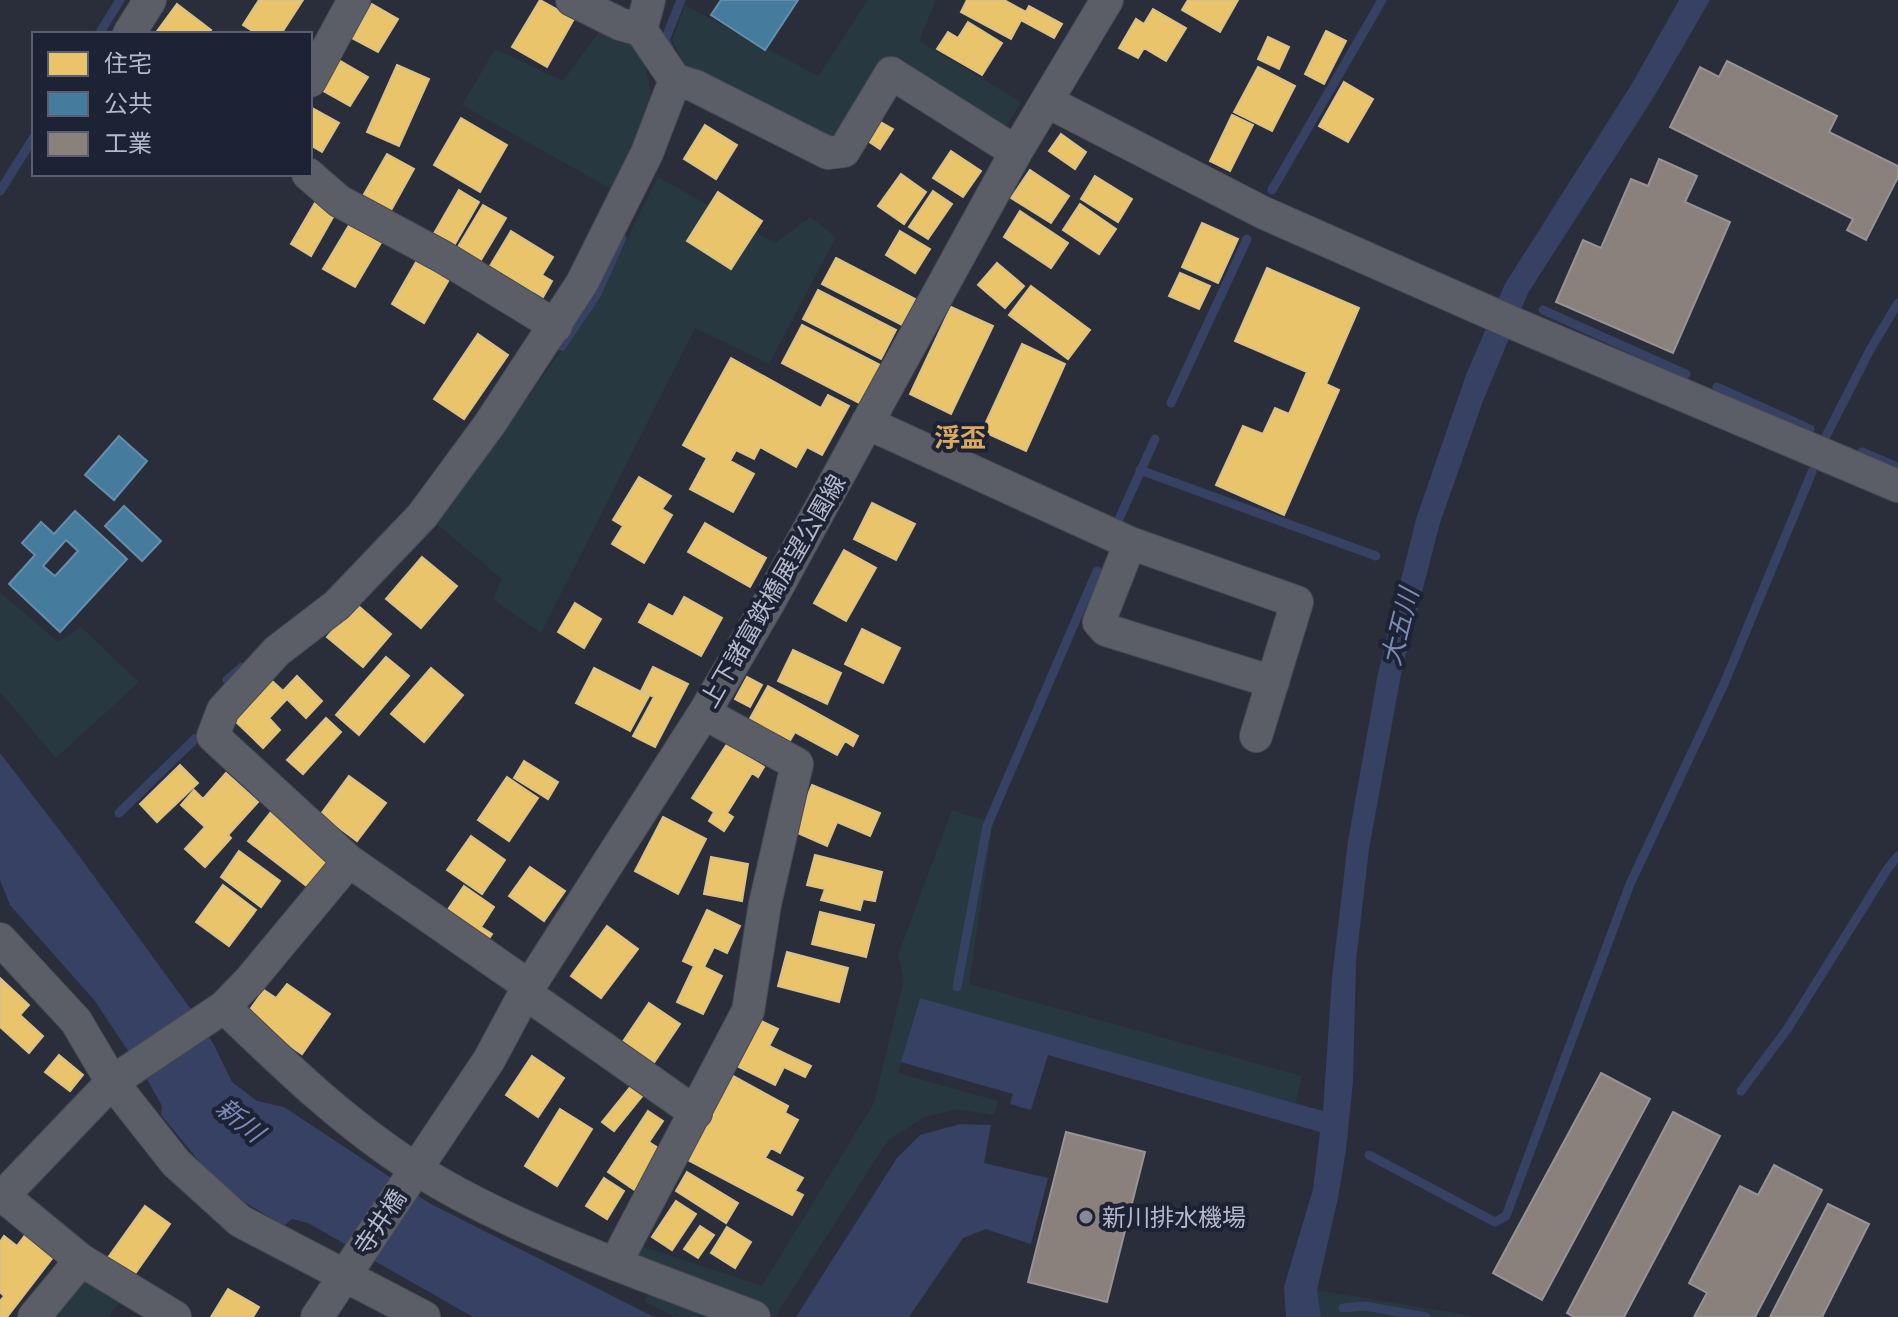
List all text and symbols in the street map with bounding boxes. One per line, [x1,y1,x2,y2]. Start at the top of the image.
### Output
legend [32,32,312,176]
text: 住宅 [104,50,152,77]
text: 公共 [104,90,152,117]
text: 工業 [104,130,152,157]
district label: 浮盃 [934,423,986,453]
street label: 上下諸富鉄橋展望公園線 [695,470,851,712]
water label: 大五川 [1376,583,1425,668]
water label: 新川 [210,1092,272,1150]
street label: 寺井橋 [349,1185,411,1259]
place label: 新川排水機場 [1102,1204,1246,1231]
marker: 新川排水機場 [1077,1208,1095,1226]

